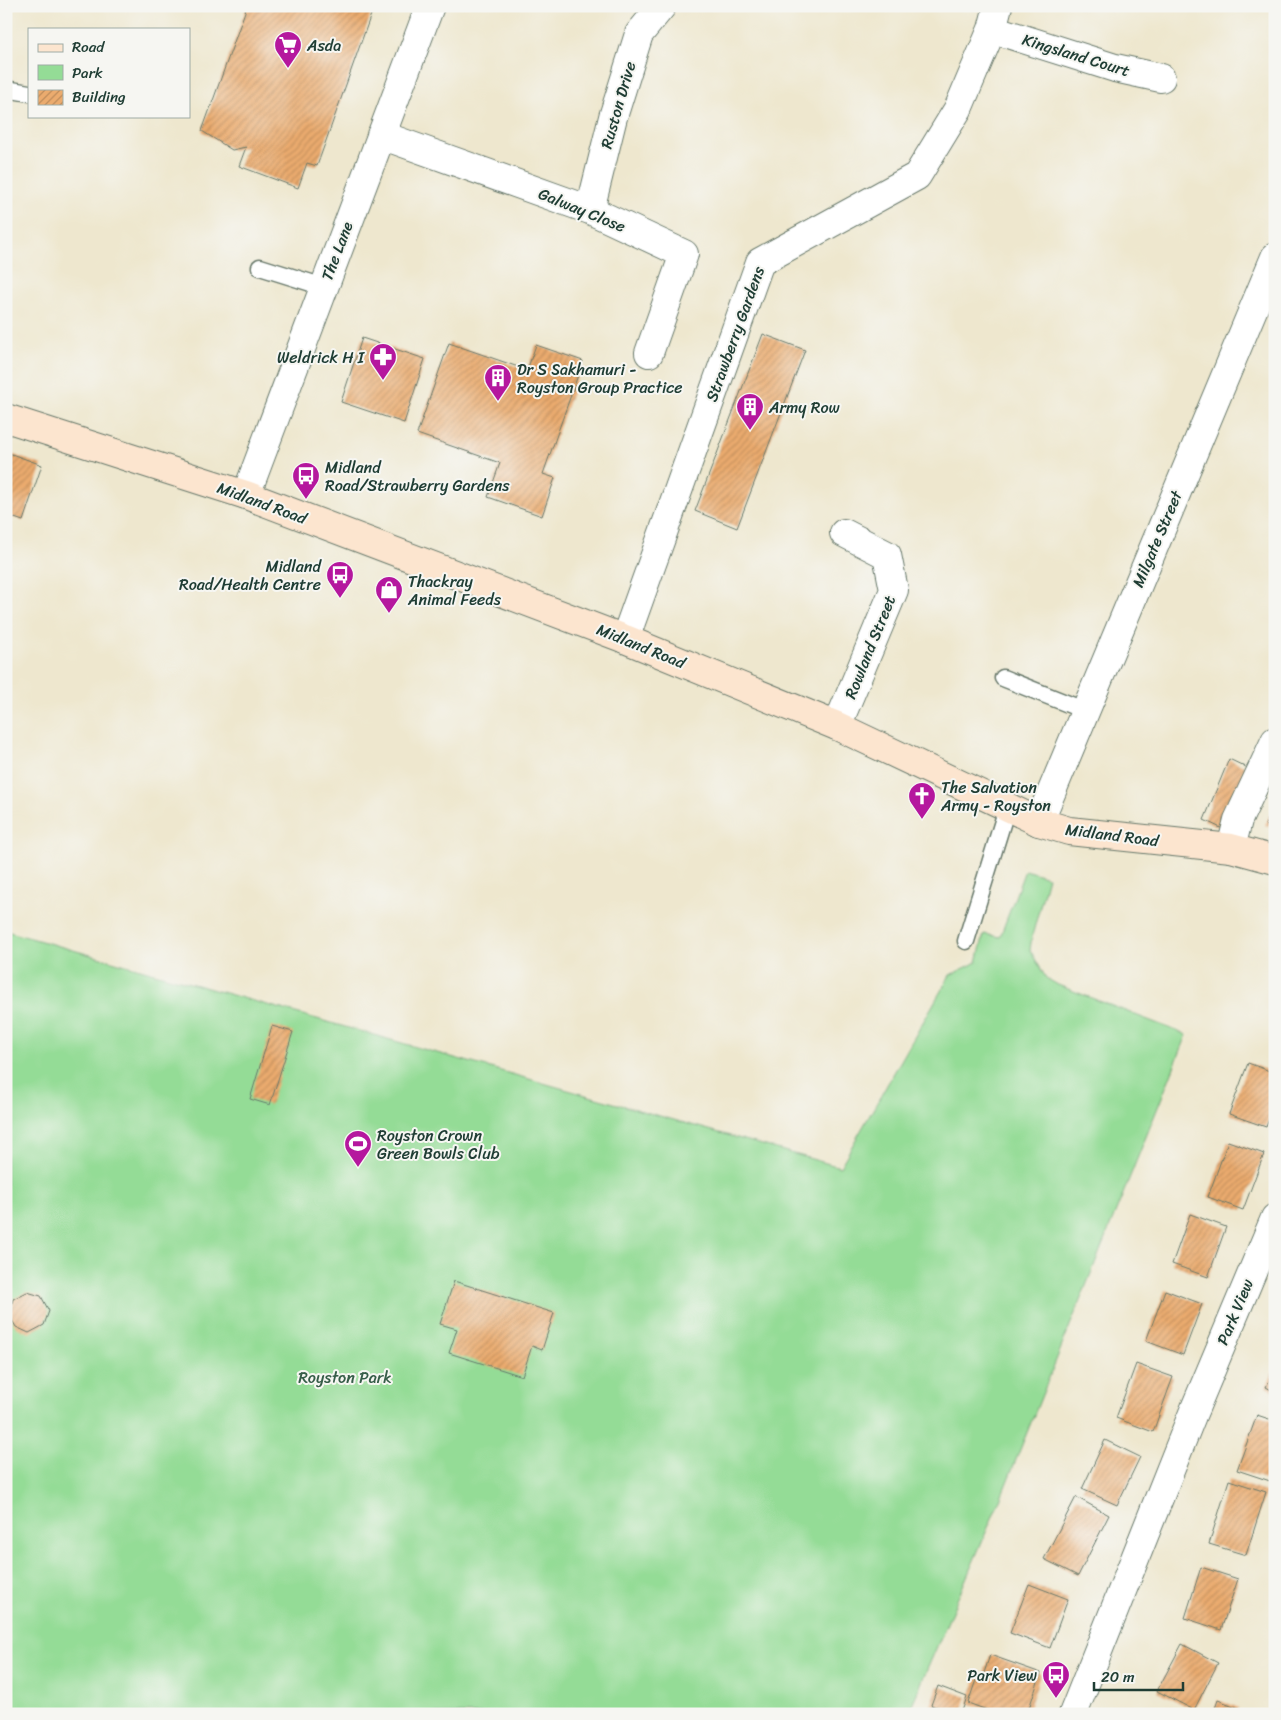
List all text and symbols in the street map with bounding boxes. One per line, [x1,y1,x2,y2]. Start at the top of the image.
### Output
street label: Kingsland Court [1019,25,1133,85]
legend [28,28,190,118]
supermarket icon: Asda [273,30,303,69]
place label: Asda [306,31,341,60]
text: Road [72,34,105,60]
street label: Ruston Drive [592,58,644,152]
text: Park [72,60,103,86]
text: Building [72,84,126,110]
street label: Galway Close [534,179,630,241]
street label: The Lane [312,217,362,285]
street label: Strawberry Gardens [697,261,773,406]
pharmacy icon: Weldrick H I [368,342,398,381]
place label: Weldrick H I [277,343,366,372]
place label: Dr S Sakhamuri - Royston Group Practice [517,355,683,402]
building icon: Dr S Sakhamuri - Royston Group Practice [483,363,513,402]
building icon: Army Row [735,392,765,431]
place label: Army Row [768,393,841,422]
place label: Midland Road/Strawberry Gardens [325,453,510,500]
bus stop icon: Midland Road/Strawberry Gardens [291,461,321,500]
street label: Midland Road [213,473,313,533]
street label: Milgate Street [1124,485,1191,592]
place label: Midland Road/Health Centre [179,552,323,599]
bus stop icon: Midland Road/Health Centre [325,560,355,599]
place label: Thackray Animal Feeds [407,567,502,614]
shop icon: Thackray Animal Feeds [374,575,404,614]
street label: Rowland Street [836,591,904,703]
street label: Midland Road [592,615,691,678]
place label: The Salvation Army - Royston [940,773,1051,820]
church icon: The Salvation Army - Royston [907,781,937,820]
street label: Midland Road [1064,815,1162,855]
place label: Royston Crown Green Bowls Club [377,1121,500,1168]
sports icon: Royston Crown Green Bowls Club [343,1129,373,1168]
street label: Park View [1208,1274,1262,1350]
park label: Royston Park [298,1363,392,1392]
bus stop icon: Park View [1041,1660,1071,1699]
scale bar [1094,1660,1182,1692]
place label: Park View [967,1661,1037,1690]
text: 20 m [1101,1664,1135,1690]

